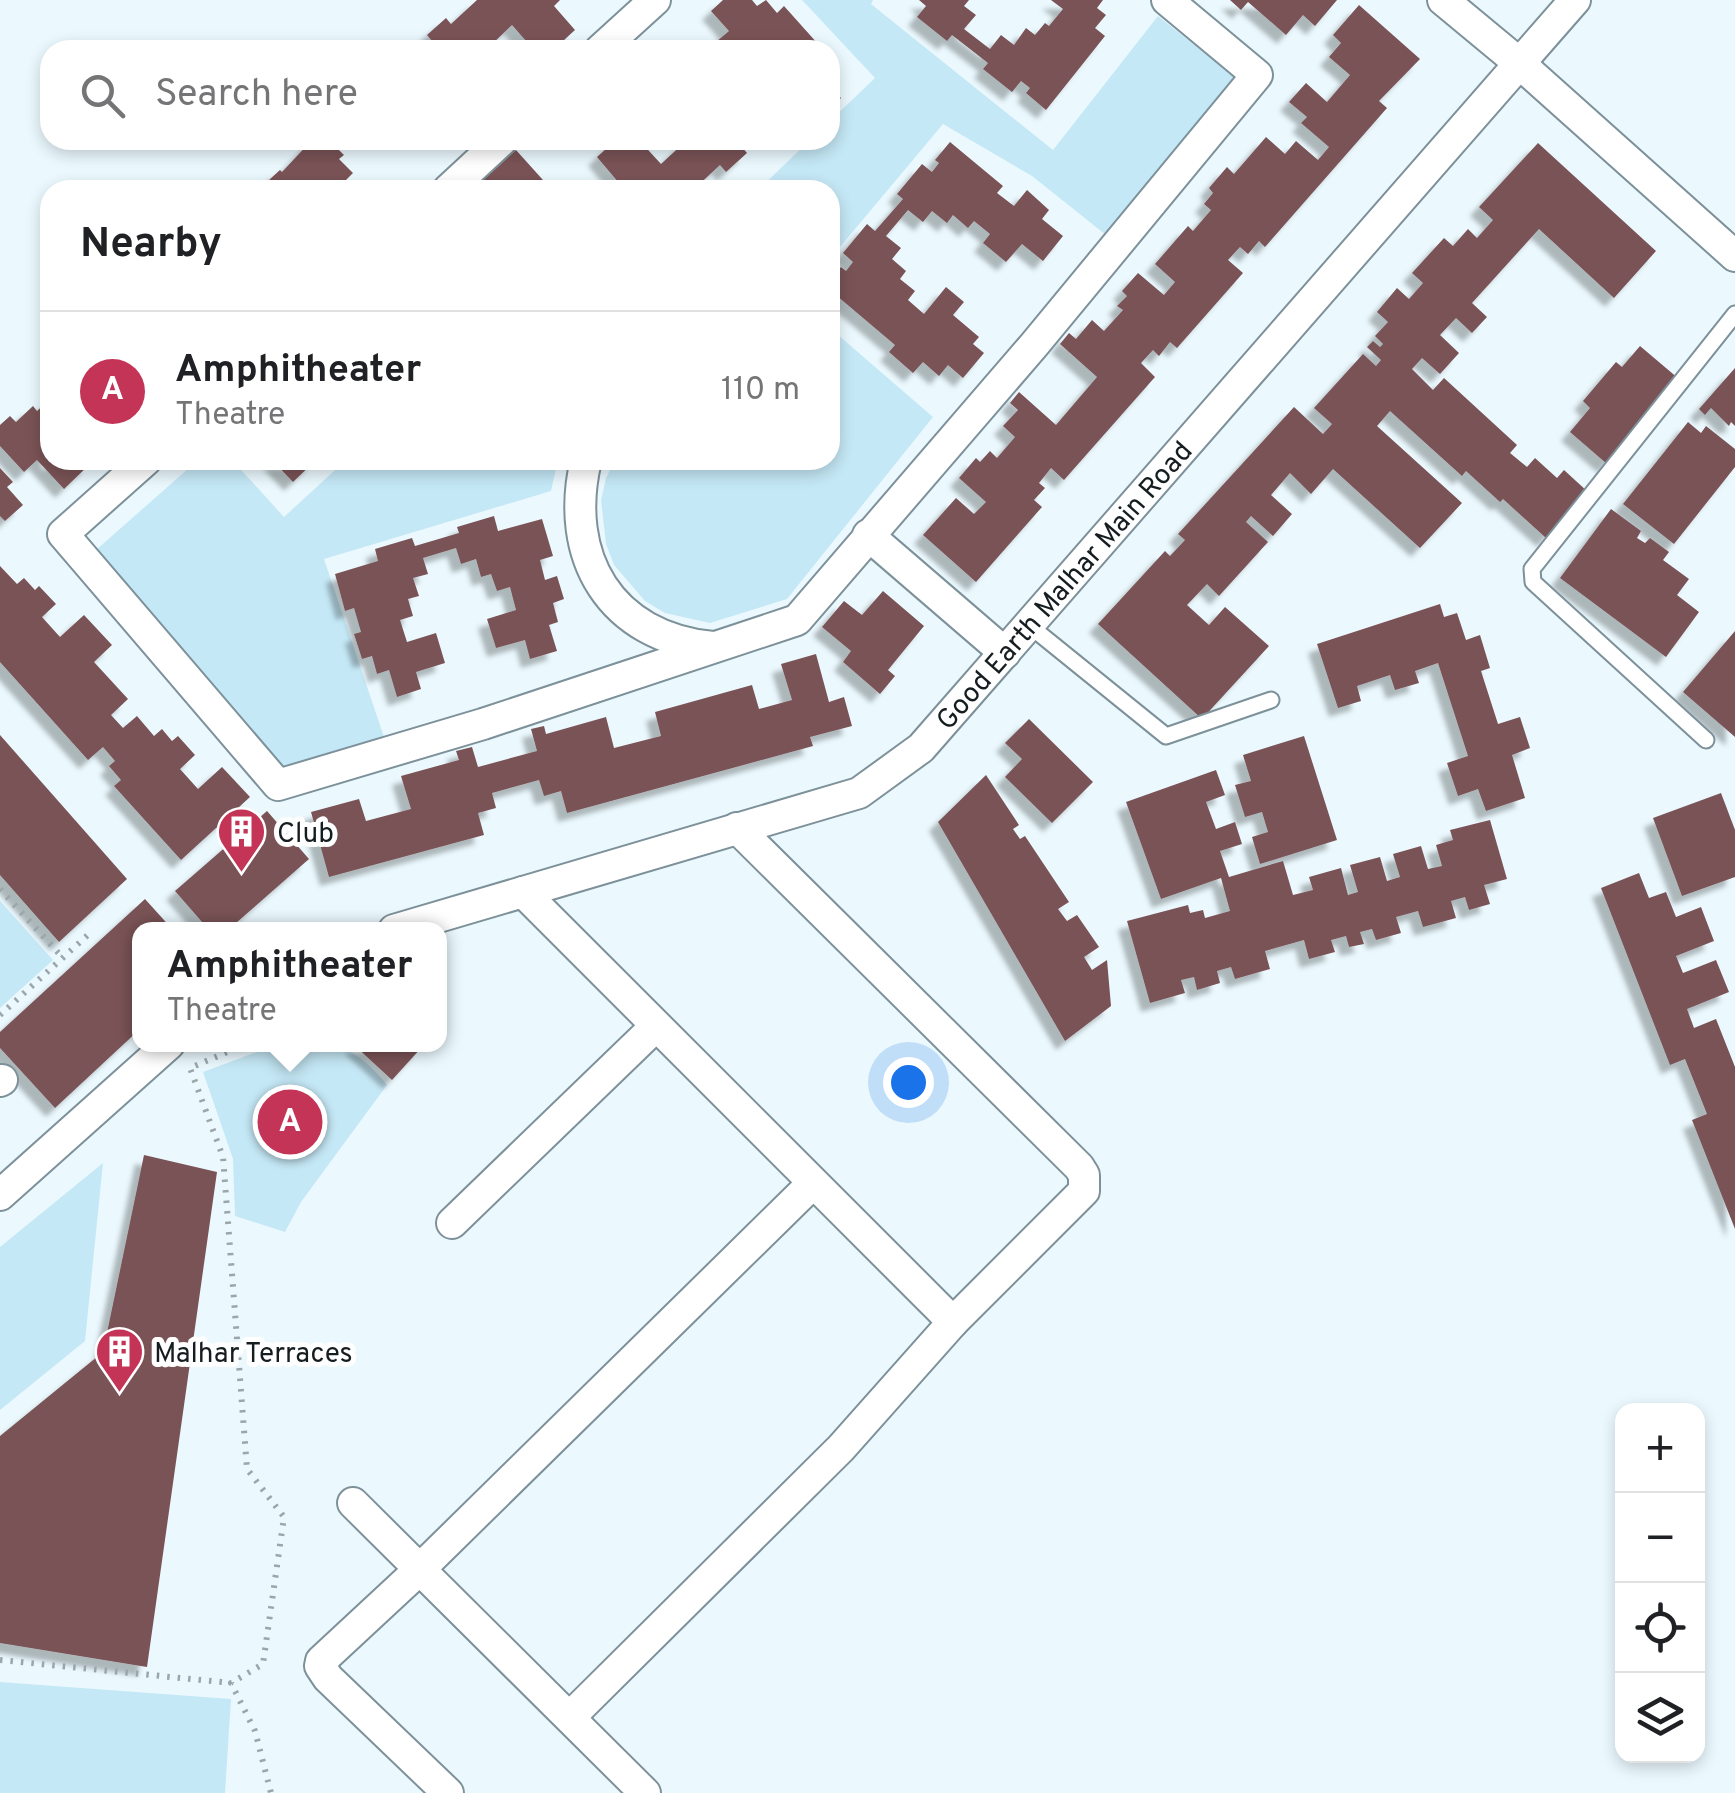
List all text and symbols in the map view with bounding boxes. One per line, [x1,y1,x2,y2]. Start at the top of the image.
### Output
search box [40,40,840,150]
icon: search [75,68,130,123]
text: Search here [155,71,358,120]
text: Nearby [80,219,222,272]
text: Amphitheater [175,347,421,396]
text: A [101,371,124,411]
text: 110 m [721,371,800,411]
text: Theatre [175,396,285,436]
street label: Good Earth Malhar Main Road [930,435,1202,739]
building icon: Club [216,806,268,874]
place label: Club [277,817,334,853]
popup [132,922,447,1052]
text: Amphitheater [166,943,413,992]
text: Theatre [166,992,277,1032]
your location [883,1057,934,1108]
pin: A [258,1084,322,1160]
building icon: Malhar Terraces [93,1326,145,1394]
place label: Malhar Terraces [154,1337,353,1373]
map controls [1615,1403,1705,1763]
button: + [1615,1403,1705,1493]
button: − [1615,1493,1705,1583]
button: locate [1615,1583,1705,1673]
button: layers [1615,1673,1705,1763]

